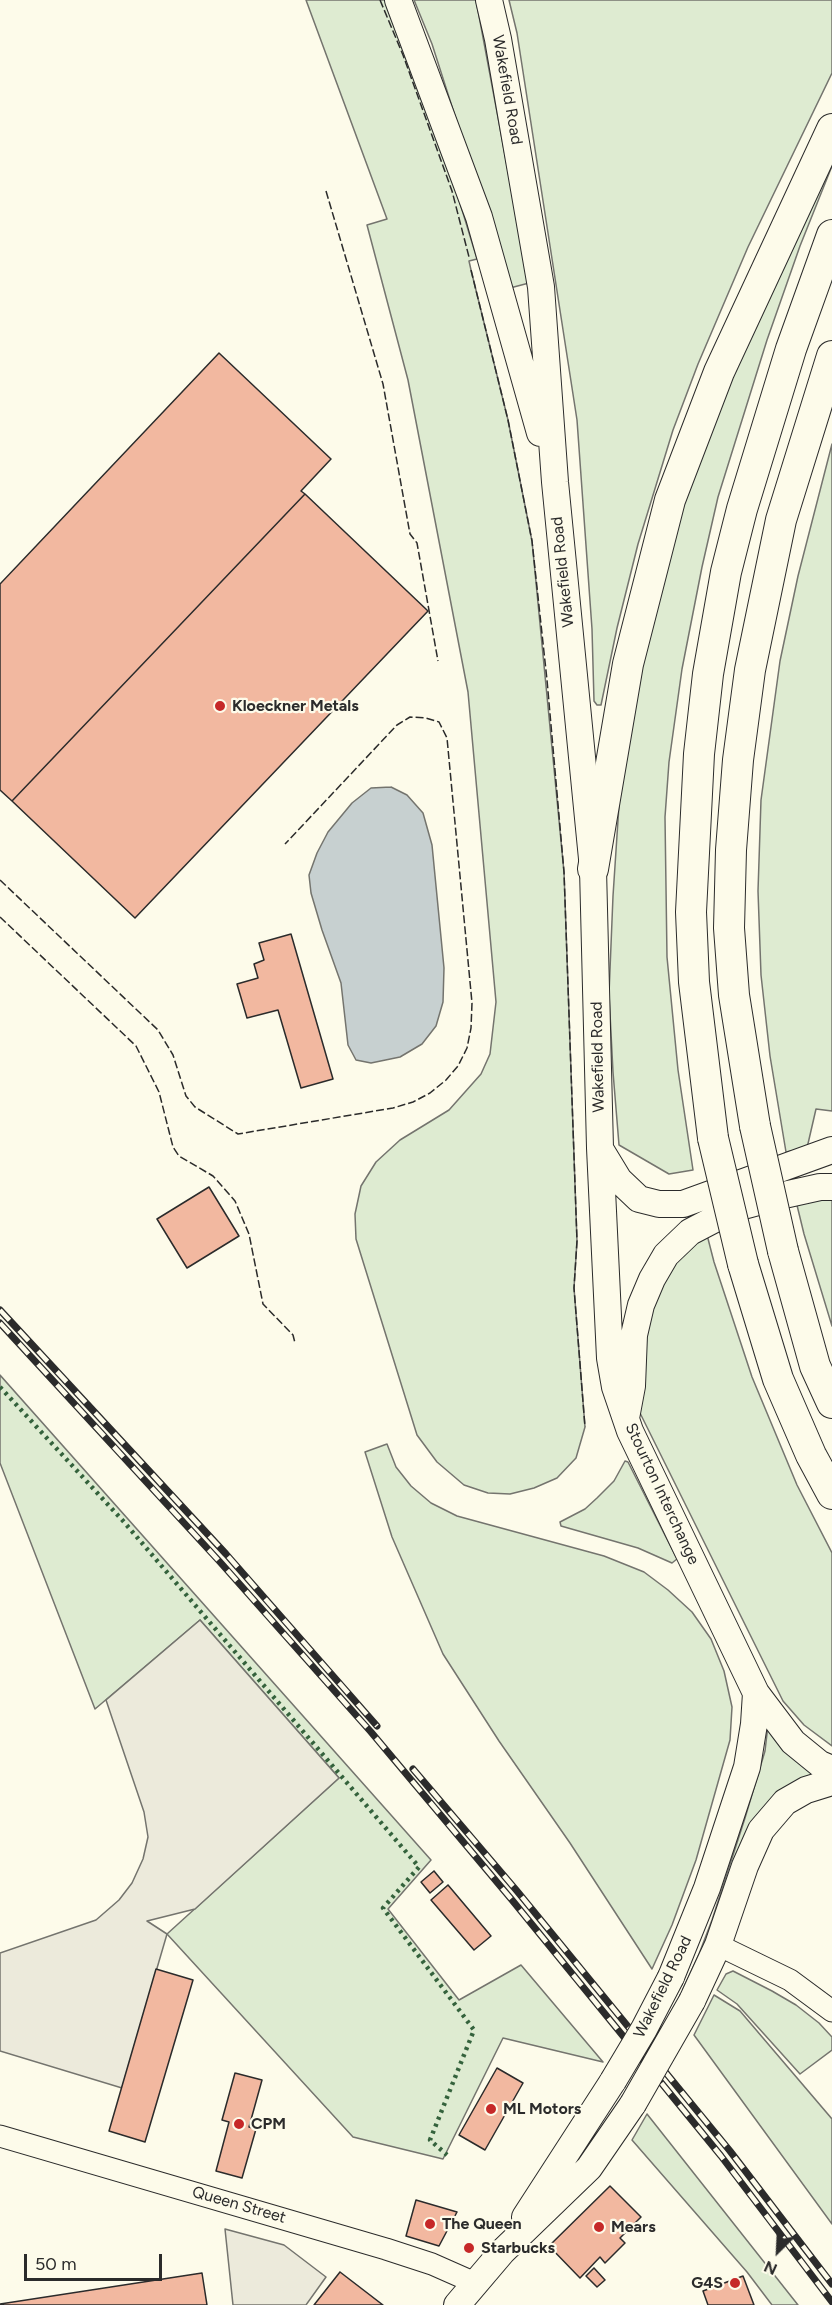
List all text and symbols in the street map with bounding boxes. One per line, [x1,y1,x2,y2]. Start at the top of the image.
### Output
street label: Wakefield Road [488,34,526,146]
street label: Wakefield Road [548,516,578,628]
place label: Kloeckner Metals [232,696,359,716]
marker: Kloeckner Metals [213,699,227,713]
street label: Wakefield Road [587,1001,609,1113]
street label: Stourton Interchange [621,1420,703,1568]
street label: Wakefield Road [630,1933,696,2041]
place label: ML Motors [503,2099,581,2119]
marker: ML Motors [484,2102,498,2116]
place label: CPM [251,2114,286,2134]
marker: CPM [232,2117,246,2131]
street label: Queen Street [190,2182,288,2228]
place label: The Queen [442,2214,522,2234]
marker: The Queen [423,2217,437,2231]
place label: Mears [611,2217,656,2237]
marker: Mears [592,2220,606,2234]
north arrow [748,2221,808,2281]
place label: Starbucks [481,2238,555,2258]
marker: Starbucks [462,2241,476,2255]
scale bar [27,2242,165,2280]
text: 50 m [35,2253,77,2275]
text: N [761,2257,780,2279]
place label: G4S [691,2273,723,2293]
marker: G4S [728,2276,742,2290]

